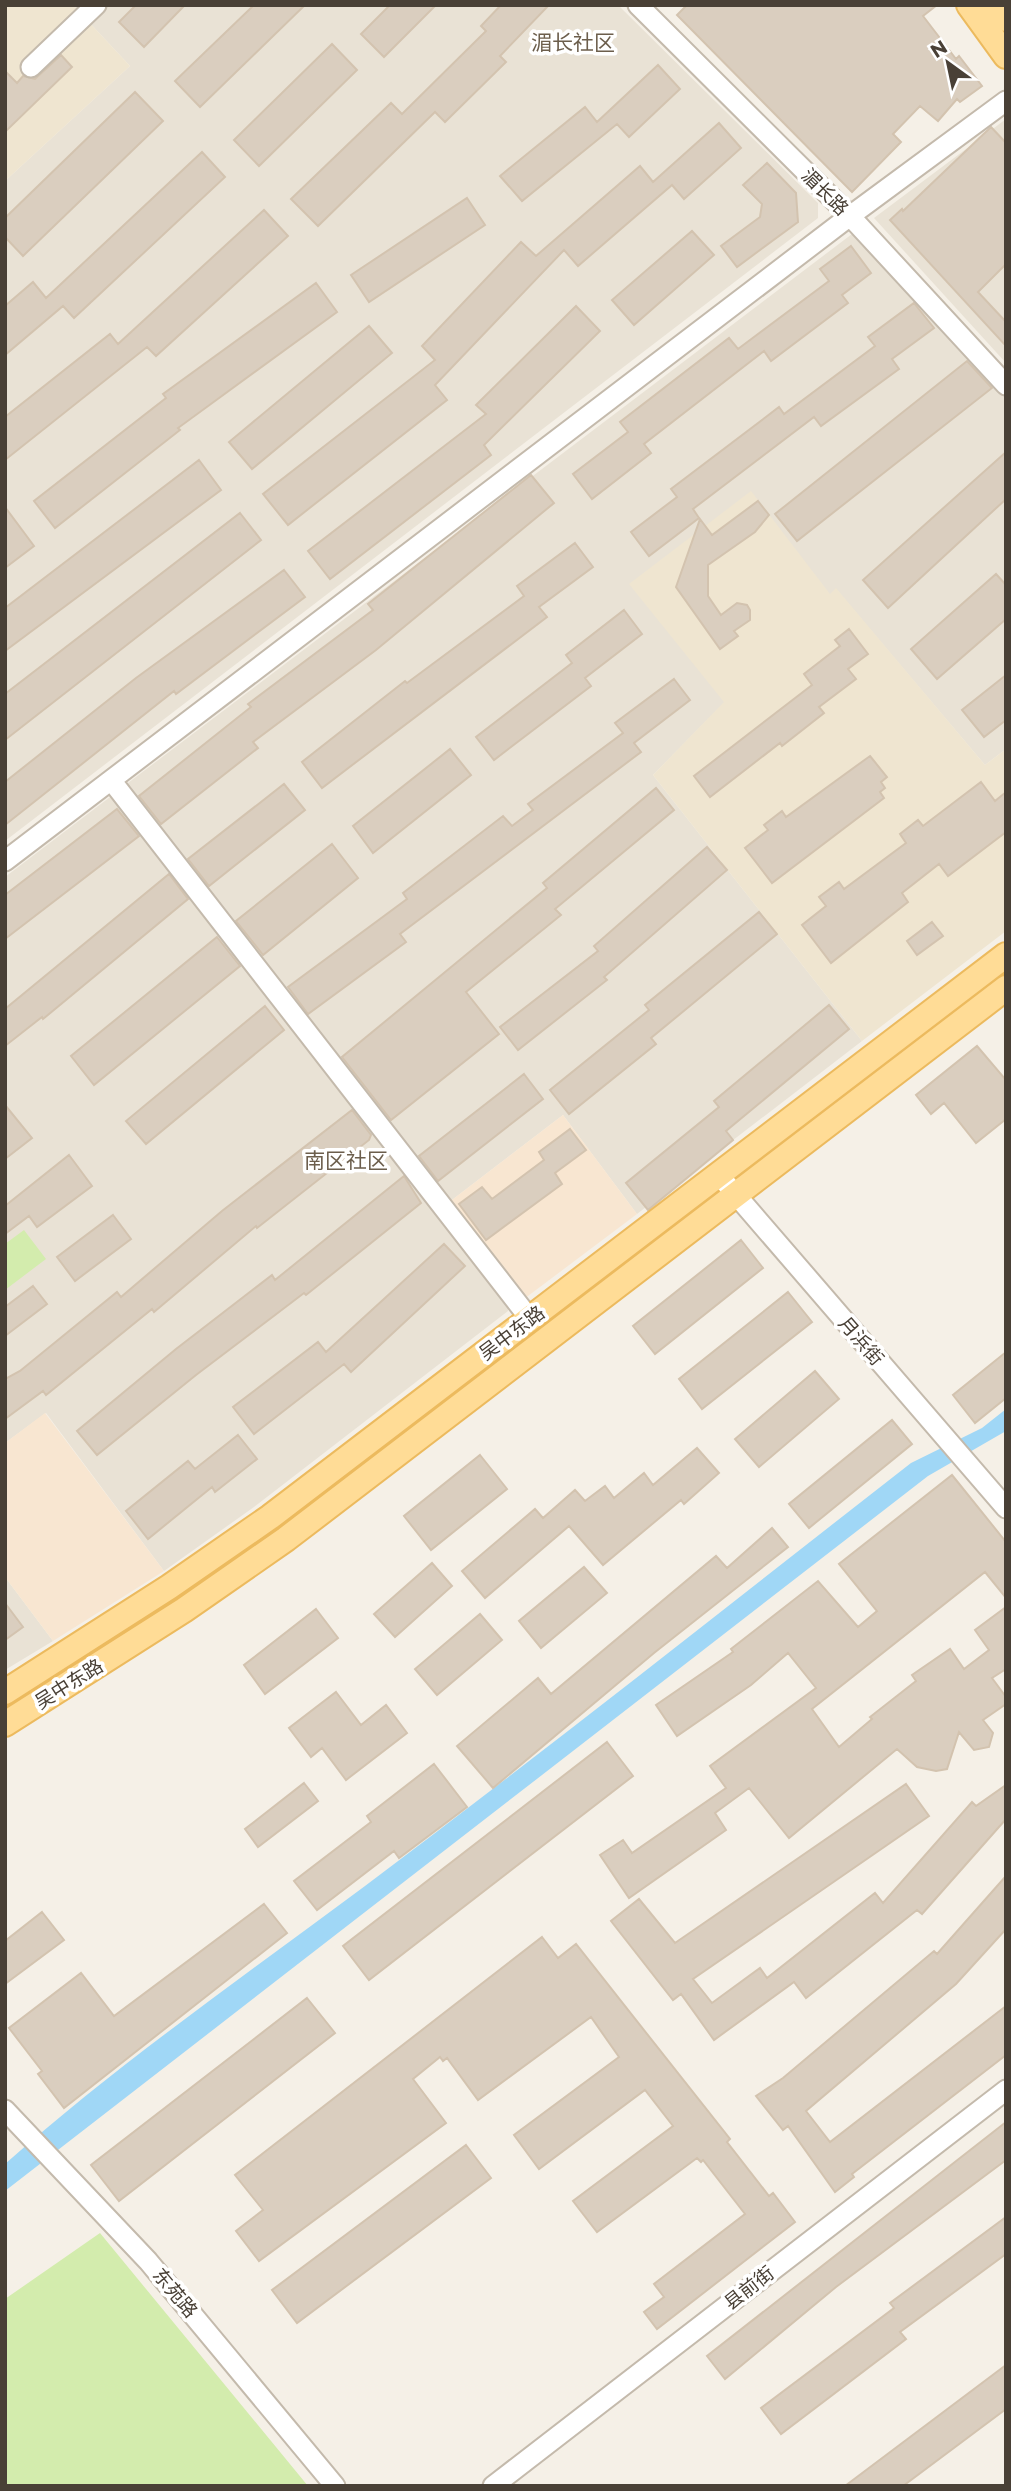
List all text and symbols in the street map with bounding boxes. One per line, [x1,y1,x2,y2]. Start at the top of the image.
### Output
north arrow [913,28,983,98]
district label: 湄长社区 [531,30,615,55]
text: N [926,35,952,63]
street label: 湄长路 [797,164,853,220]
district label: 南区社区 [304,1148,388,1173]
street label: 吴中东路 [475,1301,549,1365]
street label: 月浜街 [834,1312,888,1370]
street label: 吴中东路 [31,1654,107,1714]
street label: 县前街 [719,2261,779,2315]
street label: 东苑路 [148,2264,202,2322]

